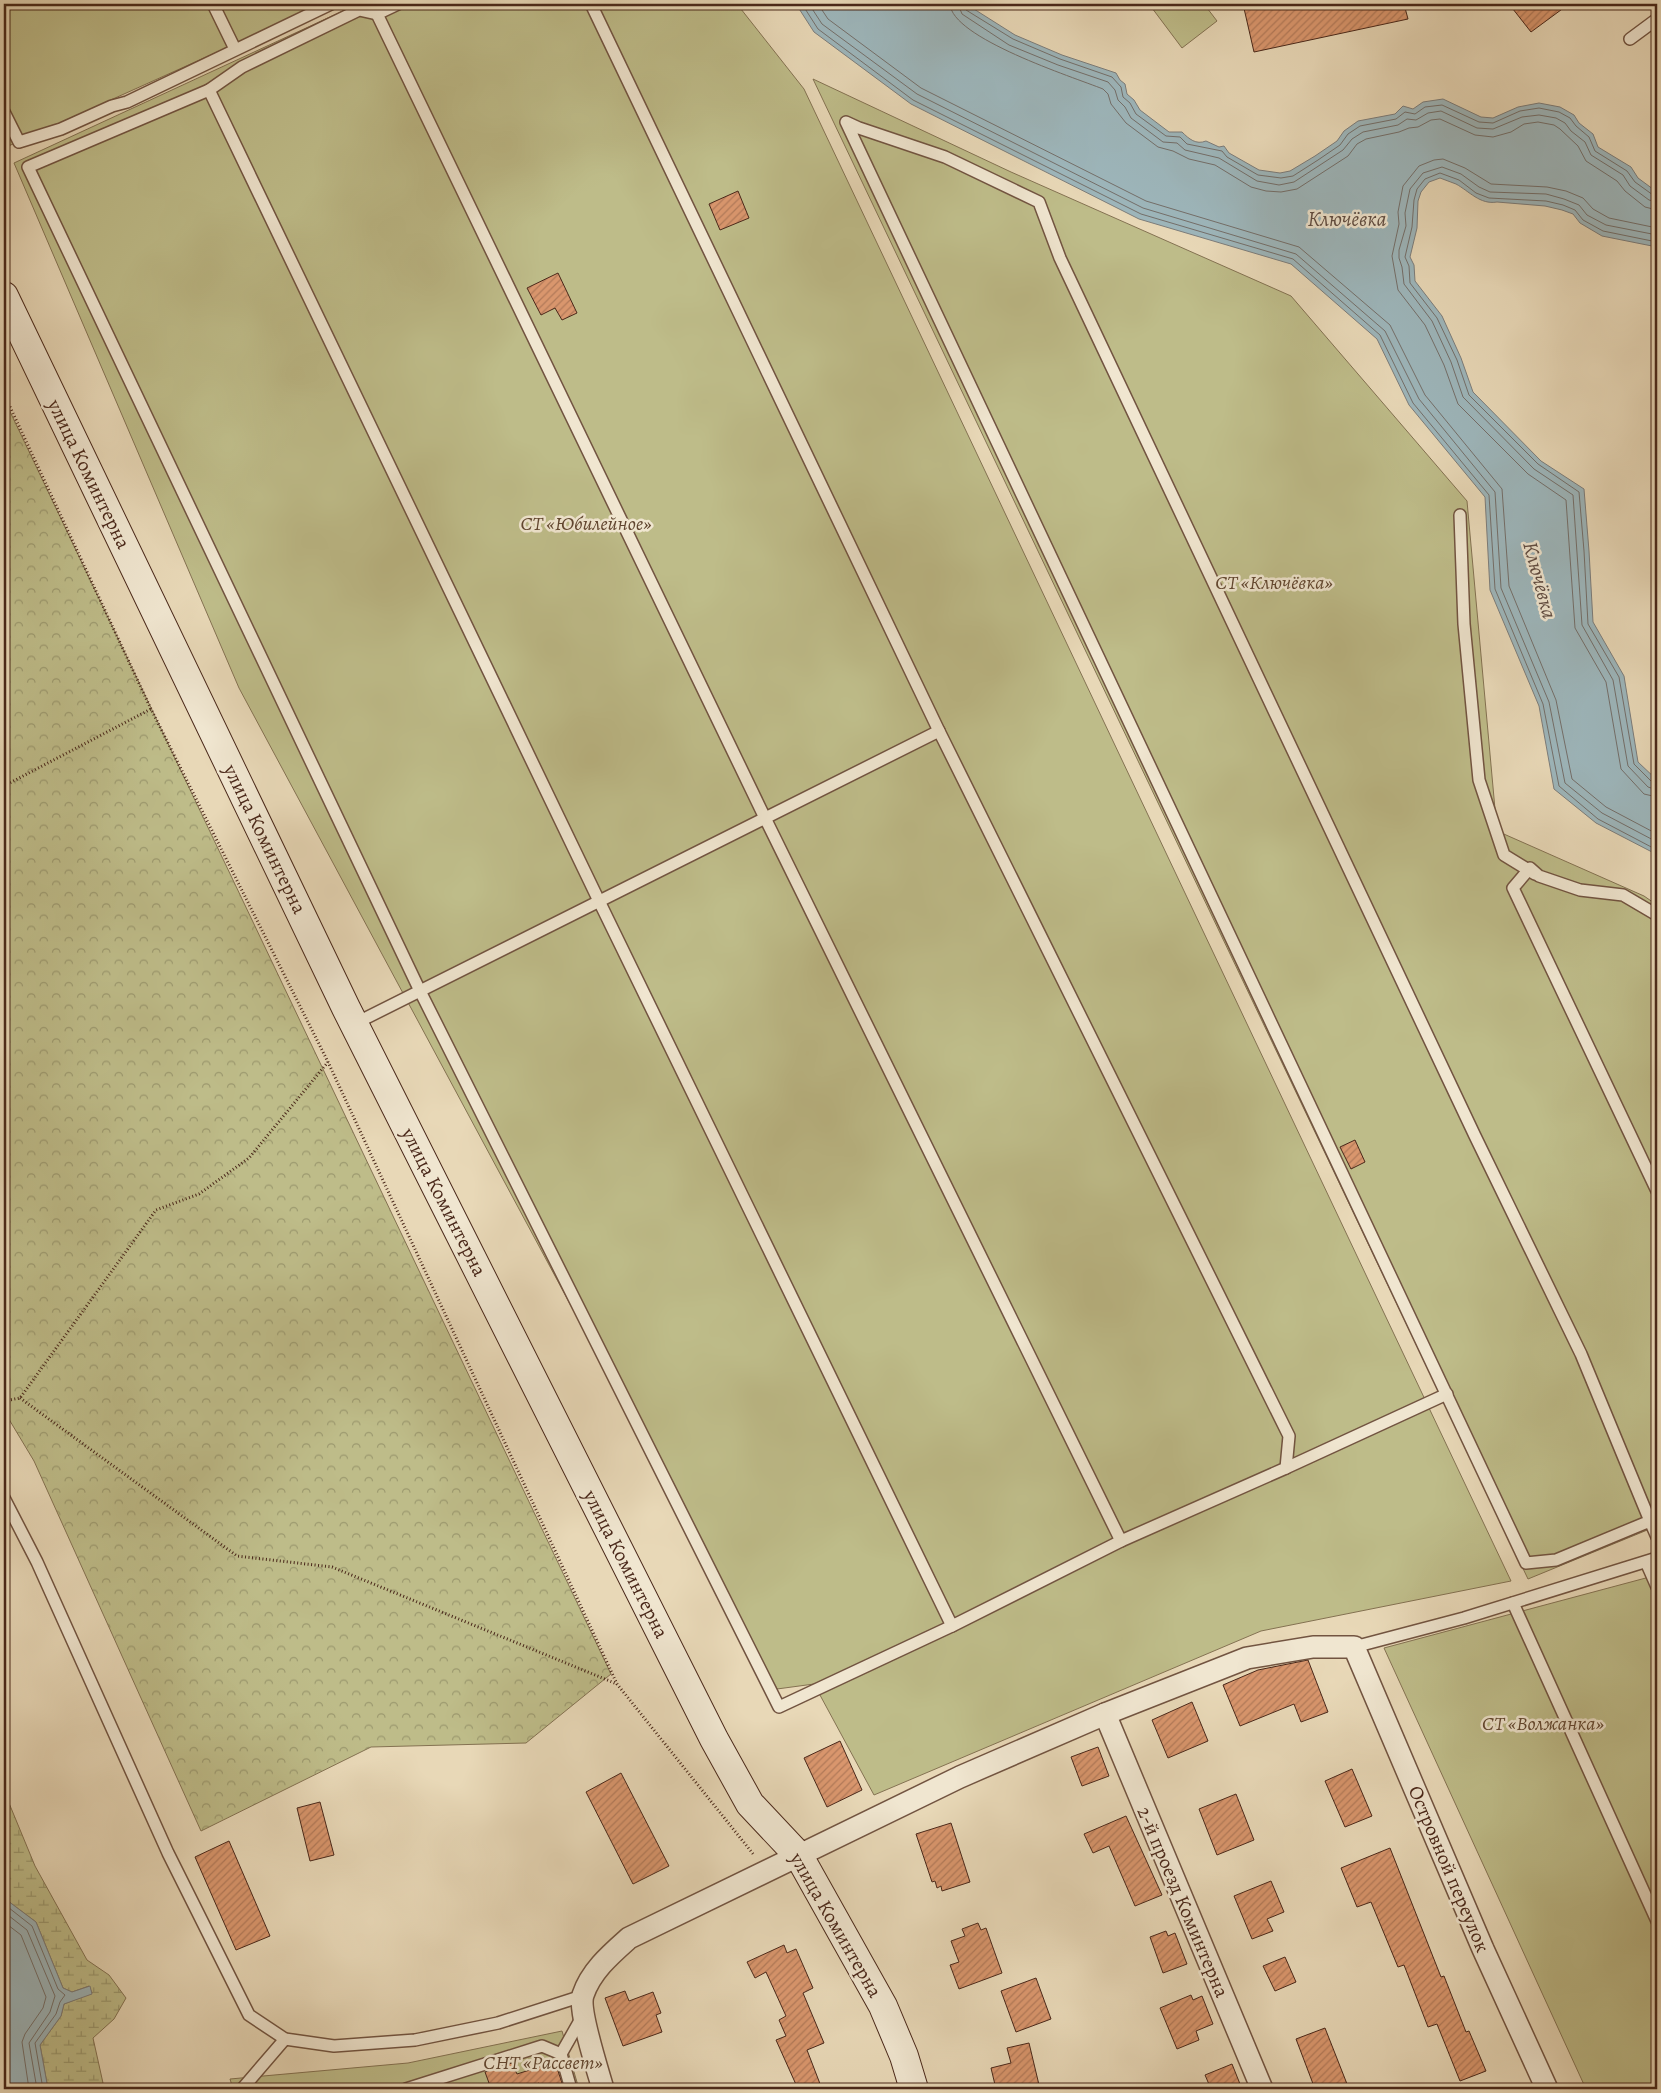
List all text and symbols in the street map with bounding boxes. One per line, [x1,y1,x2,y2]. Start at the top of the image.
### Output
water label: Ключёвка [1307,205,1387,233]
street label: улица Коминтерна [41,394,137,554]
park label: СТ «Юбилейное» [521,510,651,537]
water label: Ключёвка [1516,538,1564,622]
park label: СТ «Ключёвка» [1215,569,1333,596]
street label: улица Коминтерна [217,759,313,919]
street label: улица Коминтерна [394,1122,493,1282]
street label: улица Коминтерна [576,1484,675,1644]
park label: СТ «Волжанка» [1482,1710,1604,1737]
street label: Островной переулок [1402,1782,1496,1956]
street label: 2-й проезд Коминтерна [1131,1803,1236,2002]
street label: улица Коминтерна [783,1847,889,2003]
park label: СНТ «Рассвет» [483,2049,603,2076]

